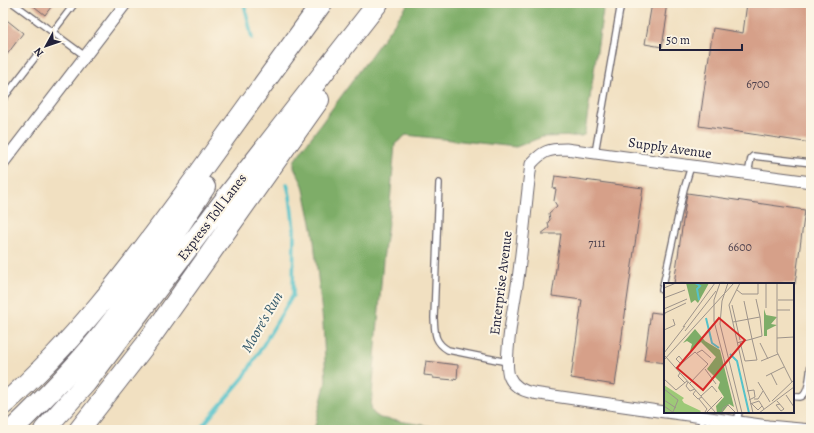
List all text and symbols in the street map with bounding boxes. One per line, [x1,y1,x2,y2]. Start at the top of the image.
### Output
north arrow [26,26,66,66]
scale bar [660,26,742,52]
text: 50 m [666,32,690,48]
text: N [30,44,47,60]
house number: 6700 [746,76,770,92]
street label: Supply Avenue [627,133,713,163]
street label: Express Toll Lanes [173,170,251,264]
street label: Enterprise Avenue [485,230,517,336]
house number: 7111 [588,235,606,251]
house number: 6600 [728,239,752,255]
inset map [664,283,794,413]
water label: Moore's Run [237,288,287,356]

